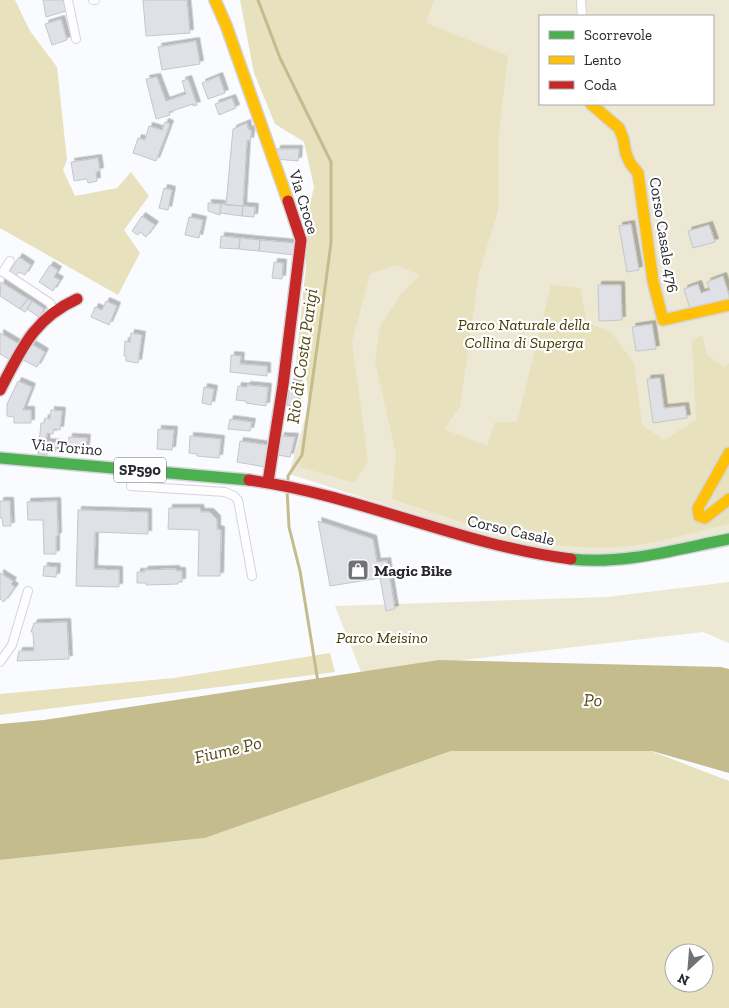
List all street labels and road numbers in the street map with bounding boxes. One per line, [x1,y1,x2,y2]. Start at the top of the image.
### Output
street label: Via Croce [285,167,323,236]
street label: Corso Casale 476 [645,176,683,294]
street label: Via Torino [30,434,103,460]
road number: SP590 [114,458,166,482]
street label: Corso Casale [466,511,556,549]

